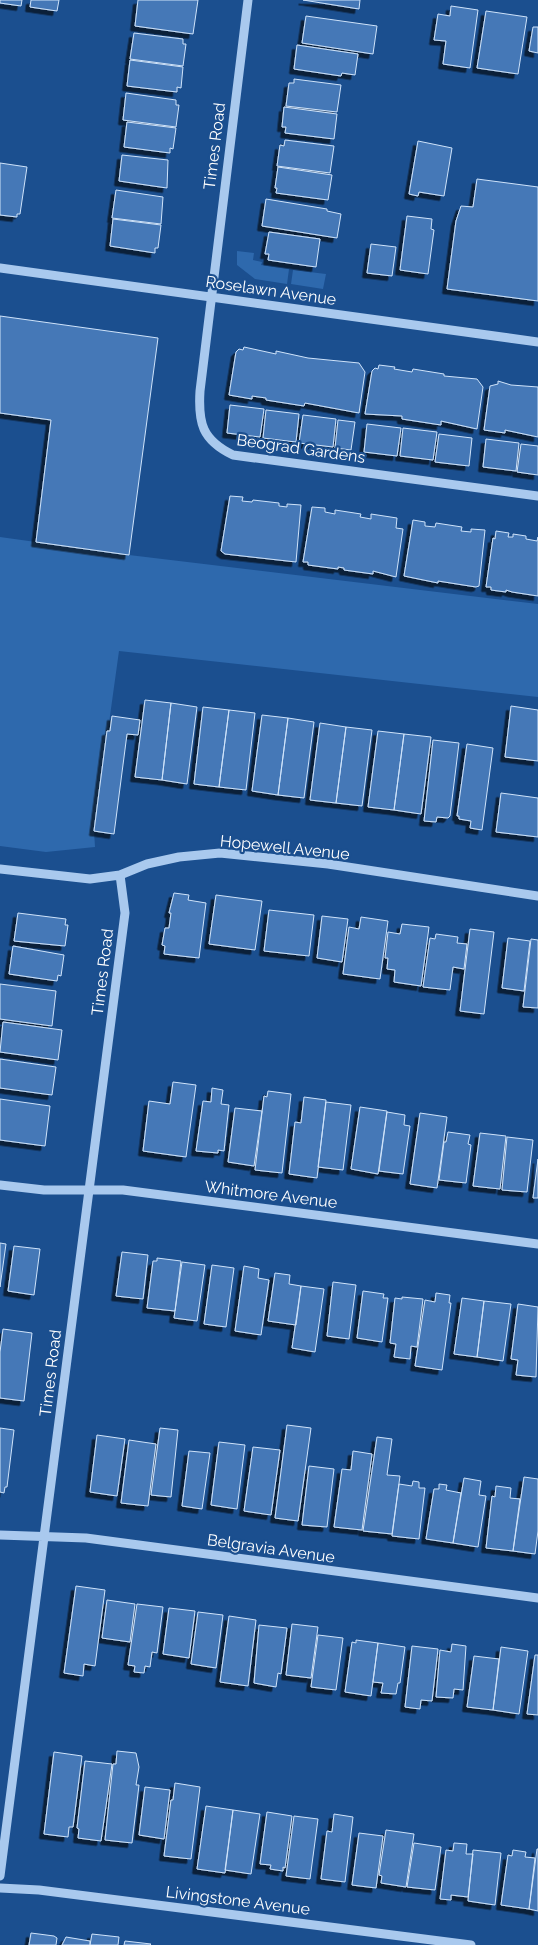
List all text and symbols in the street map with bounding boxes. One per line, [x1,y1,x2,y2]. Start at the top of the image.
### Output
street label: Times Road [200,101,229,191]
street label: Roselawn Avenue [204,272,337,309]
street label: Beograd Gardens [235,430,367,467]
street label: Hopewell Avenue [219,831,351,864]
street label: Times Road [88,927,117,1017]
street label: Whitmore Avenue [203,1177,338,1212]
street label: Times Road [36,1328,65,1418]
street label: Belgravia Avenue [206,1530,336,1567]
street label: Livingstone Avenue [165,1882,311,1919]

